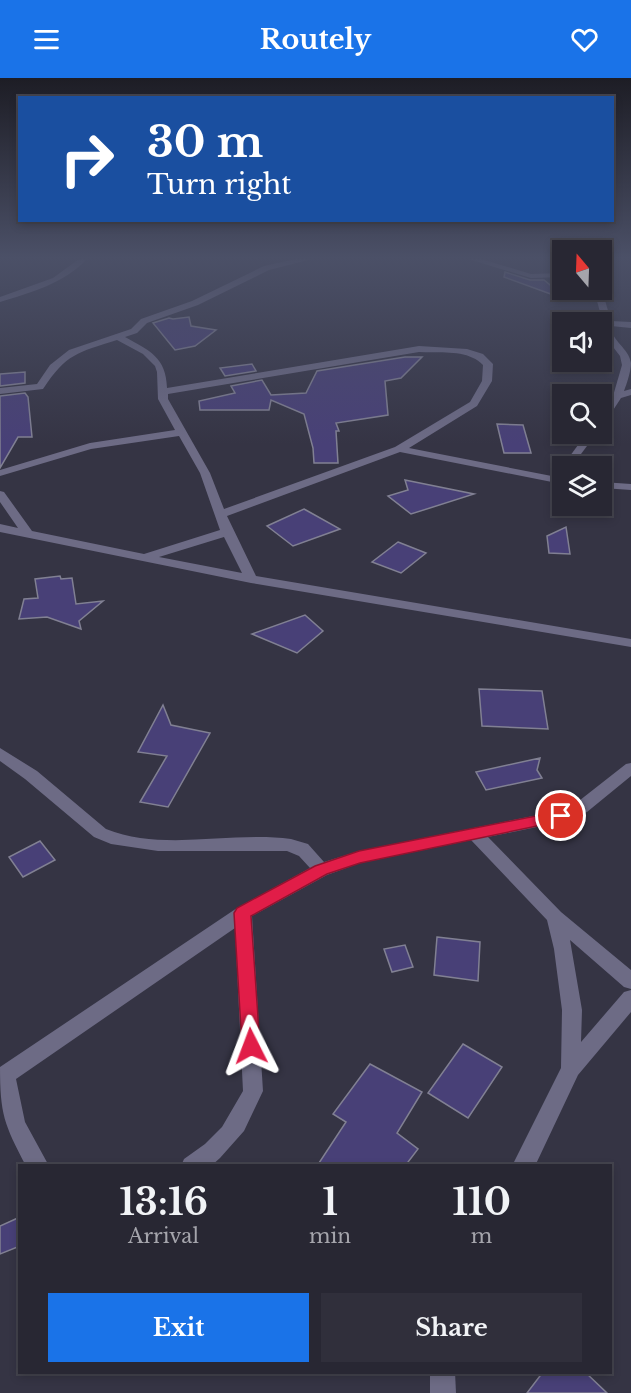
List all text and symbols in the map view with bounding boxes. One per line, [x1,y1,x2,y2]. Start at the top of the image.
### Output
icon: menu [30,23,63,56]
text: Routely [260,23,371,56]
icon: heart [568,23,601,56]
text: 30 m [147,116,263,168]
icon: right [48,120,126,198]
text: Turn right [147,168,291,201]
north arrow [552,240,612,300]
map controls [552,240,612,516]
button: sound [552,312,612,372]
button: search [552,384,612,444]
button: layers [552,456,612,516]
pin [535,790,586,841]
icon: arrive [544,799,577,832]
position arrow [219,1014,283,1078]
text: 13:16 [119,1180,208,1225]
text: 1 [322,1180,338,1225]
text: 110 [452,1180,511,1225]
text: Arrival [128,1224,199,1248]
text: min [309,1224,351,1248]
text: m [471,1224,492,1248]
button: Exit [48,1293,309,1362]
button: Share [321,1293,582,1362]

